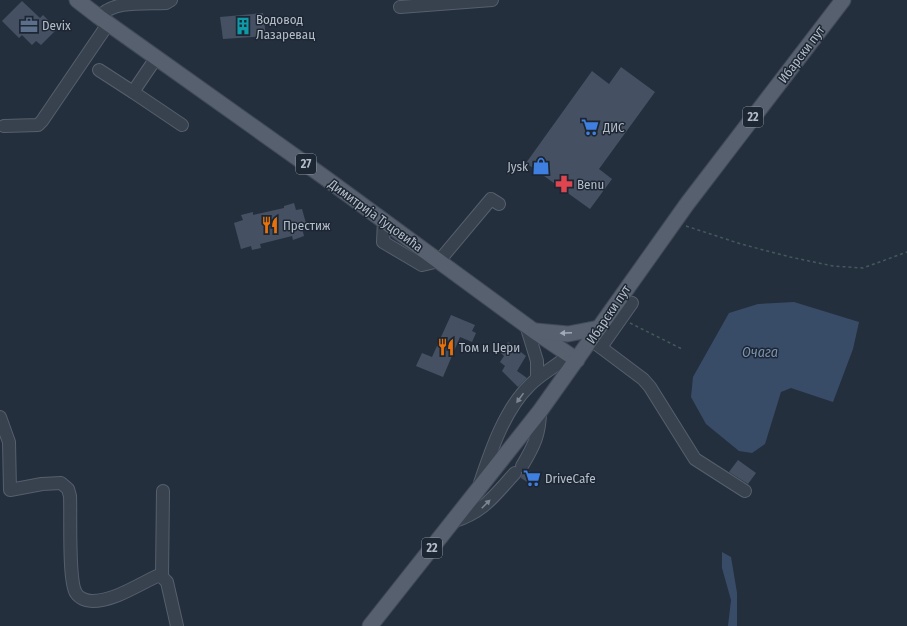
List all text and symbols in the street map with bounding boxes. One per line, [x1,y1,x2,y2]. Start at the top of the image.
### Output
place label: Водовод Лазаревац [256,12,315,42]
office icon: Devix [19,15,39,35]
building icon: Водовод Лазаревац [233,16,253,36]
place label: Devix [42,18,71,33]
street label: Ибарски пут [775,22,828,86]
road number: 22 [743,107,763,127]
supermarket icon: ДИС [580,117,600,137]
place label: ДИС [602,120,625,135]
road number: 27 [296,154,316,174]
shop icon: Jysk [531,156,551,176]
place label: Jysk [507,159,529,174]
pharmacy icon: Benu [554,174,574,194]
street label: Димитрија Туцовића [325,176,426,255]
place label: Benu [577,177,604,192]
restaurant icon: Престиж [260,215,280,235]
place label: Престиж [283,218,331,233]
street label: Ибарски пут [583,282,634,346]
one-way arrow [560,330,572,337]
restaurant icon: Том и Џери [436,337,456,357]
place label: Том и Џери [459,340,520,355]
water label: Очага [742,344,778,361]
one-way arrow [515,393,524,404]
supermarket icon: DriveCafe [522,468,542,488]
place label: DriveCafe [545,471,596,486]
one-way arrow [481,499,491,509]
road number: 22 [422,538,442,558]

